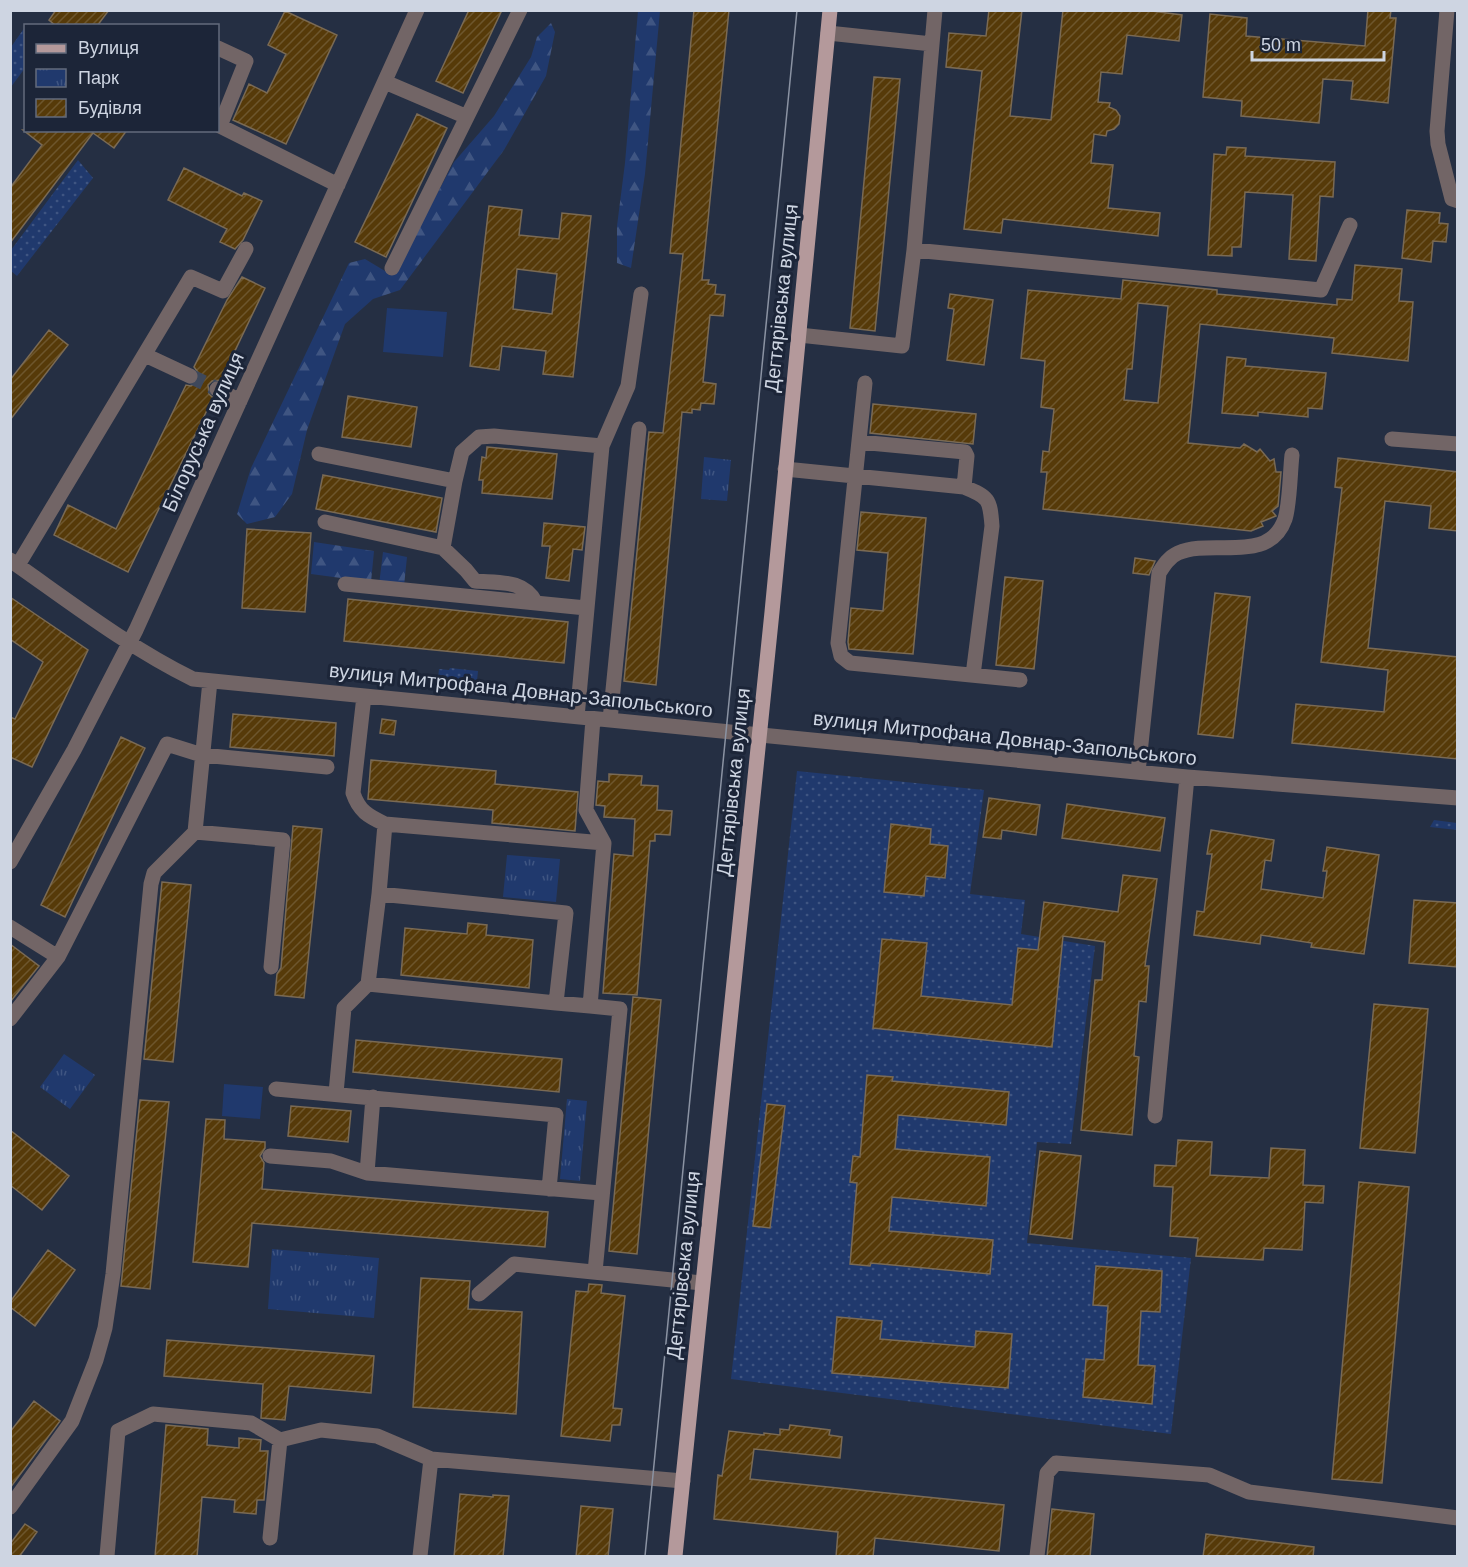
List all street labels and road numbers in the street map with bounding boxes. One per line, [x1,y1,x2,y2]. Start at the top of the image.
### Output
street label: Дегтярівська вулиця [760,203,802,393]
street label: Білоруська вулиця [158,349,248,515]
street label: вулиця Митрофана Довнар-Запольського [328,659,714,721]
street label: Дегтярівська вулиця [712,687,754,877]
street label: вулиця Митрофана Довнар-Запольського [812,707,1198,769]
street label: Дегтярівська вулиця [662,1170,704,1360]

